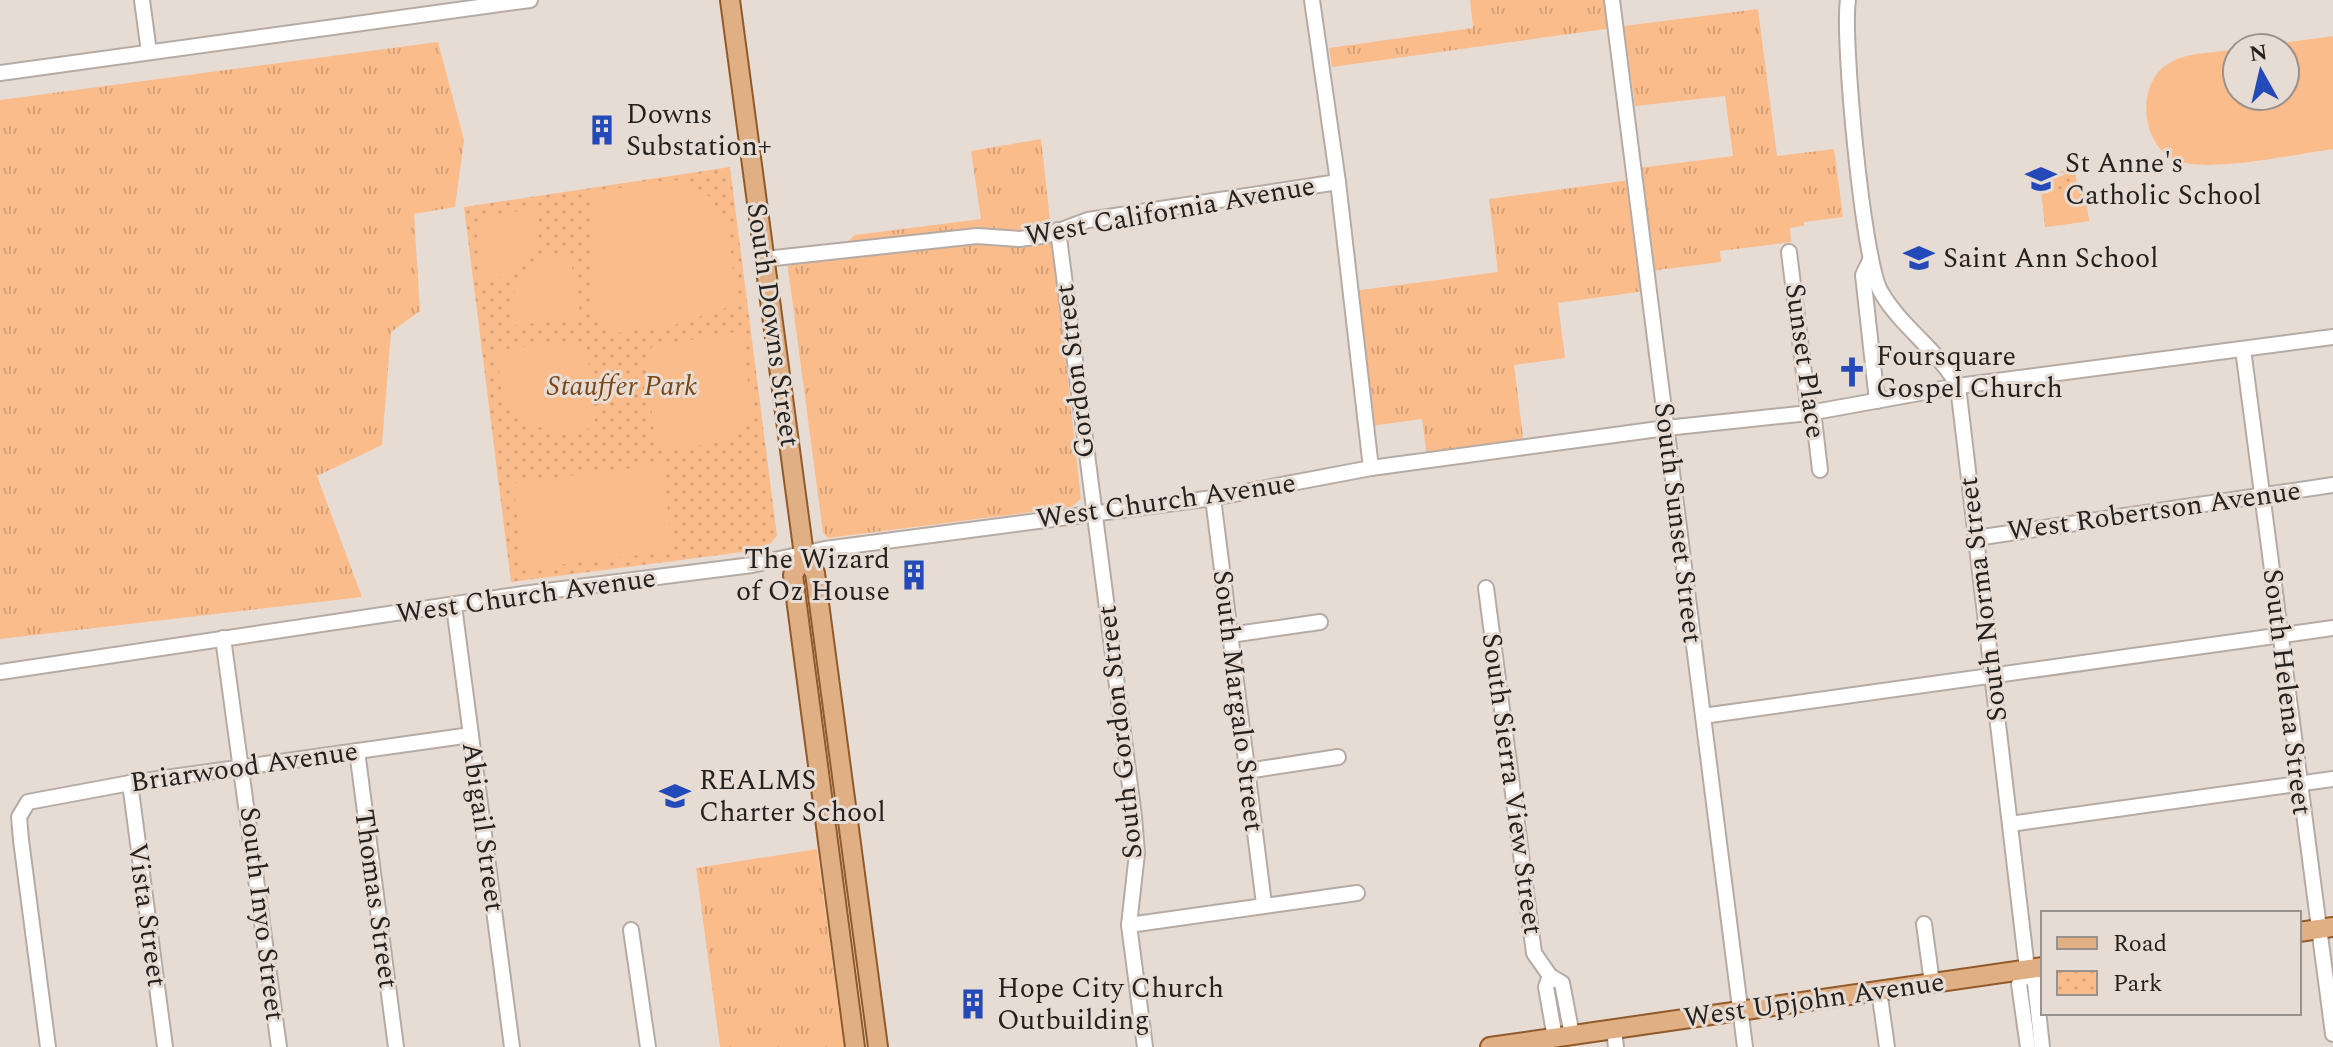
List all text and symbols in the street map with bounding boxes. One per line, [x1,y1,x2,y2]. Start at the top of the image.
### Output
north arrow [2221,32,2301,112]
text: N [2247,36,2270,71]
place label: Downs Substation+ [626,93,772,168]
building icon: Downs Substation+ [585,113,619,147]
place label: St Anne's Catholic School [2065,142,2262,217]
school or university icon: St Anne's Catholic School [2024,162,2058,196]
street label: West California Avenue [1022,164,1318,258]
street label: South Downs Street [735,200,811,450]
place label: Saint Ann School [1943,237,2158,280]
school or university icon: Saint Ann School [1902,241,1936,275]
street label: Gordon Street [1043,281,1107,461]
street label: Sunset Place [1773,281,1837,441]
place label: Foursquare Gospel Church [1876,335,2063,410]
church icon: Foursquare Gospel Church [1835,355,1869,389]
park label: Stauffer Park [547,365,697,408]
street label: South Sunset Street [1642,400,1714,646]
street label: West Church Avenue [1033,461,1299,541]
street label: West Robertson Avenue [2004,469,2304,553]
street label: South Norma Street [1947,474,2019,724]
place label: The Wizard of Oz House [736,538,890,613]
street label: West Church Avenue [393,556,659,636]
building icon: The Wizard of Oz House [897,558,931,592]
street label: South Helena Street [2251,566,2323,818]
street label: South Margalo Street [1201,568,1275,834]
street label: South Gordon Street [1085,603,1155,861]
street label: South Sierra View Street [1470,630,1554,938]
street label: Briarwood Avenue [127,730,361,804]
street label: Abigail Street [450,739,516,915]
place label: REALMS Charter School [699,759,886,834]
school or university icon: REALMS Charter School [658,779,692,813]
street label: South Inyo Street [228,804,296,1024]
street label: Thomas Street [342,807,410,991]
street label: Vista Street [116,840,178,990]
legend [2041,911,2301,1015]
text: Road [2113,926,2167,962]
street label: West Upjohn Avenue [1681,960,1947,1040]
text: Park [2113,966,2163,1002]
place label: Hope City Church Outbuilding [997,967,1224,1042]
building icon: Hope City Church Outbuilding [956,987,990,1021]

